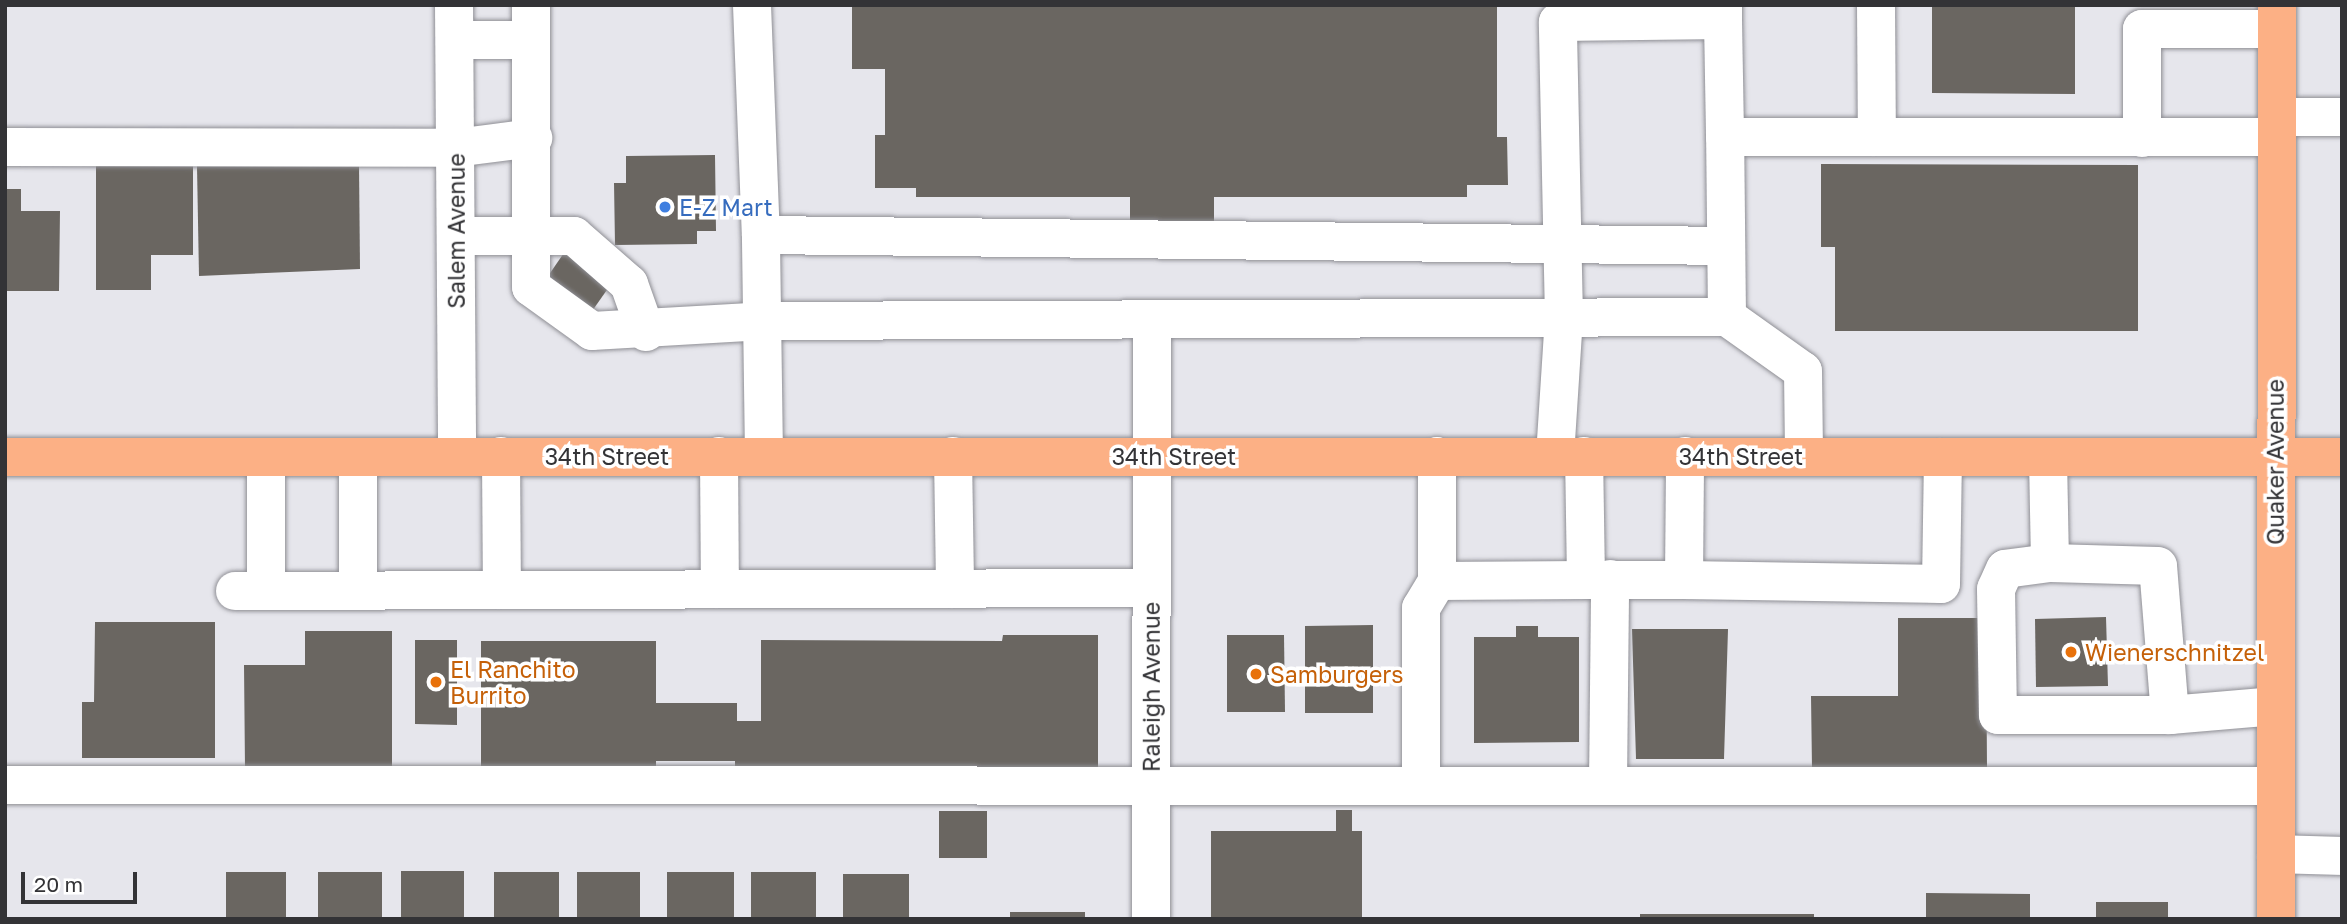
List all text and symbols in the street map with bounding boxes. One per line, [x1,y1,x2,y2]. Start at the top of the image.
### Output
street label: Salem Avenue [442,153,470,309]
place label: E-Z Mart [679,193,773,221]
marker: E-Z Mart [657,199,673,215]
street label: Quaker Avenue [2261,379,2289,545]
street label: 34th Street [545,442,669,470]
street label: 34th Street [1112,442,1236,470]
street label: 34th Street [1679,442,1803,470]
street label: Raleigh Avenue [1137,602,1165,772]
place label: Wienerschnitzel [2085,638,2264,666]
marker: Wienerschnitzel [2063,644,2079,660]
place label: El Ranchito Burrito [450,655,576,709]
place label: Samburgers [1270,660,1404,688]
marker: Samburgers [1248,666,1264,682]
marker: El Ranchito Burrito [428,674,444,690]
scale bar [24,858,140,902]
text: 20 m [34,871,83,897]

